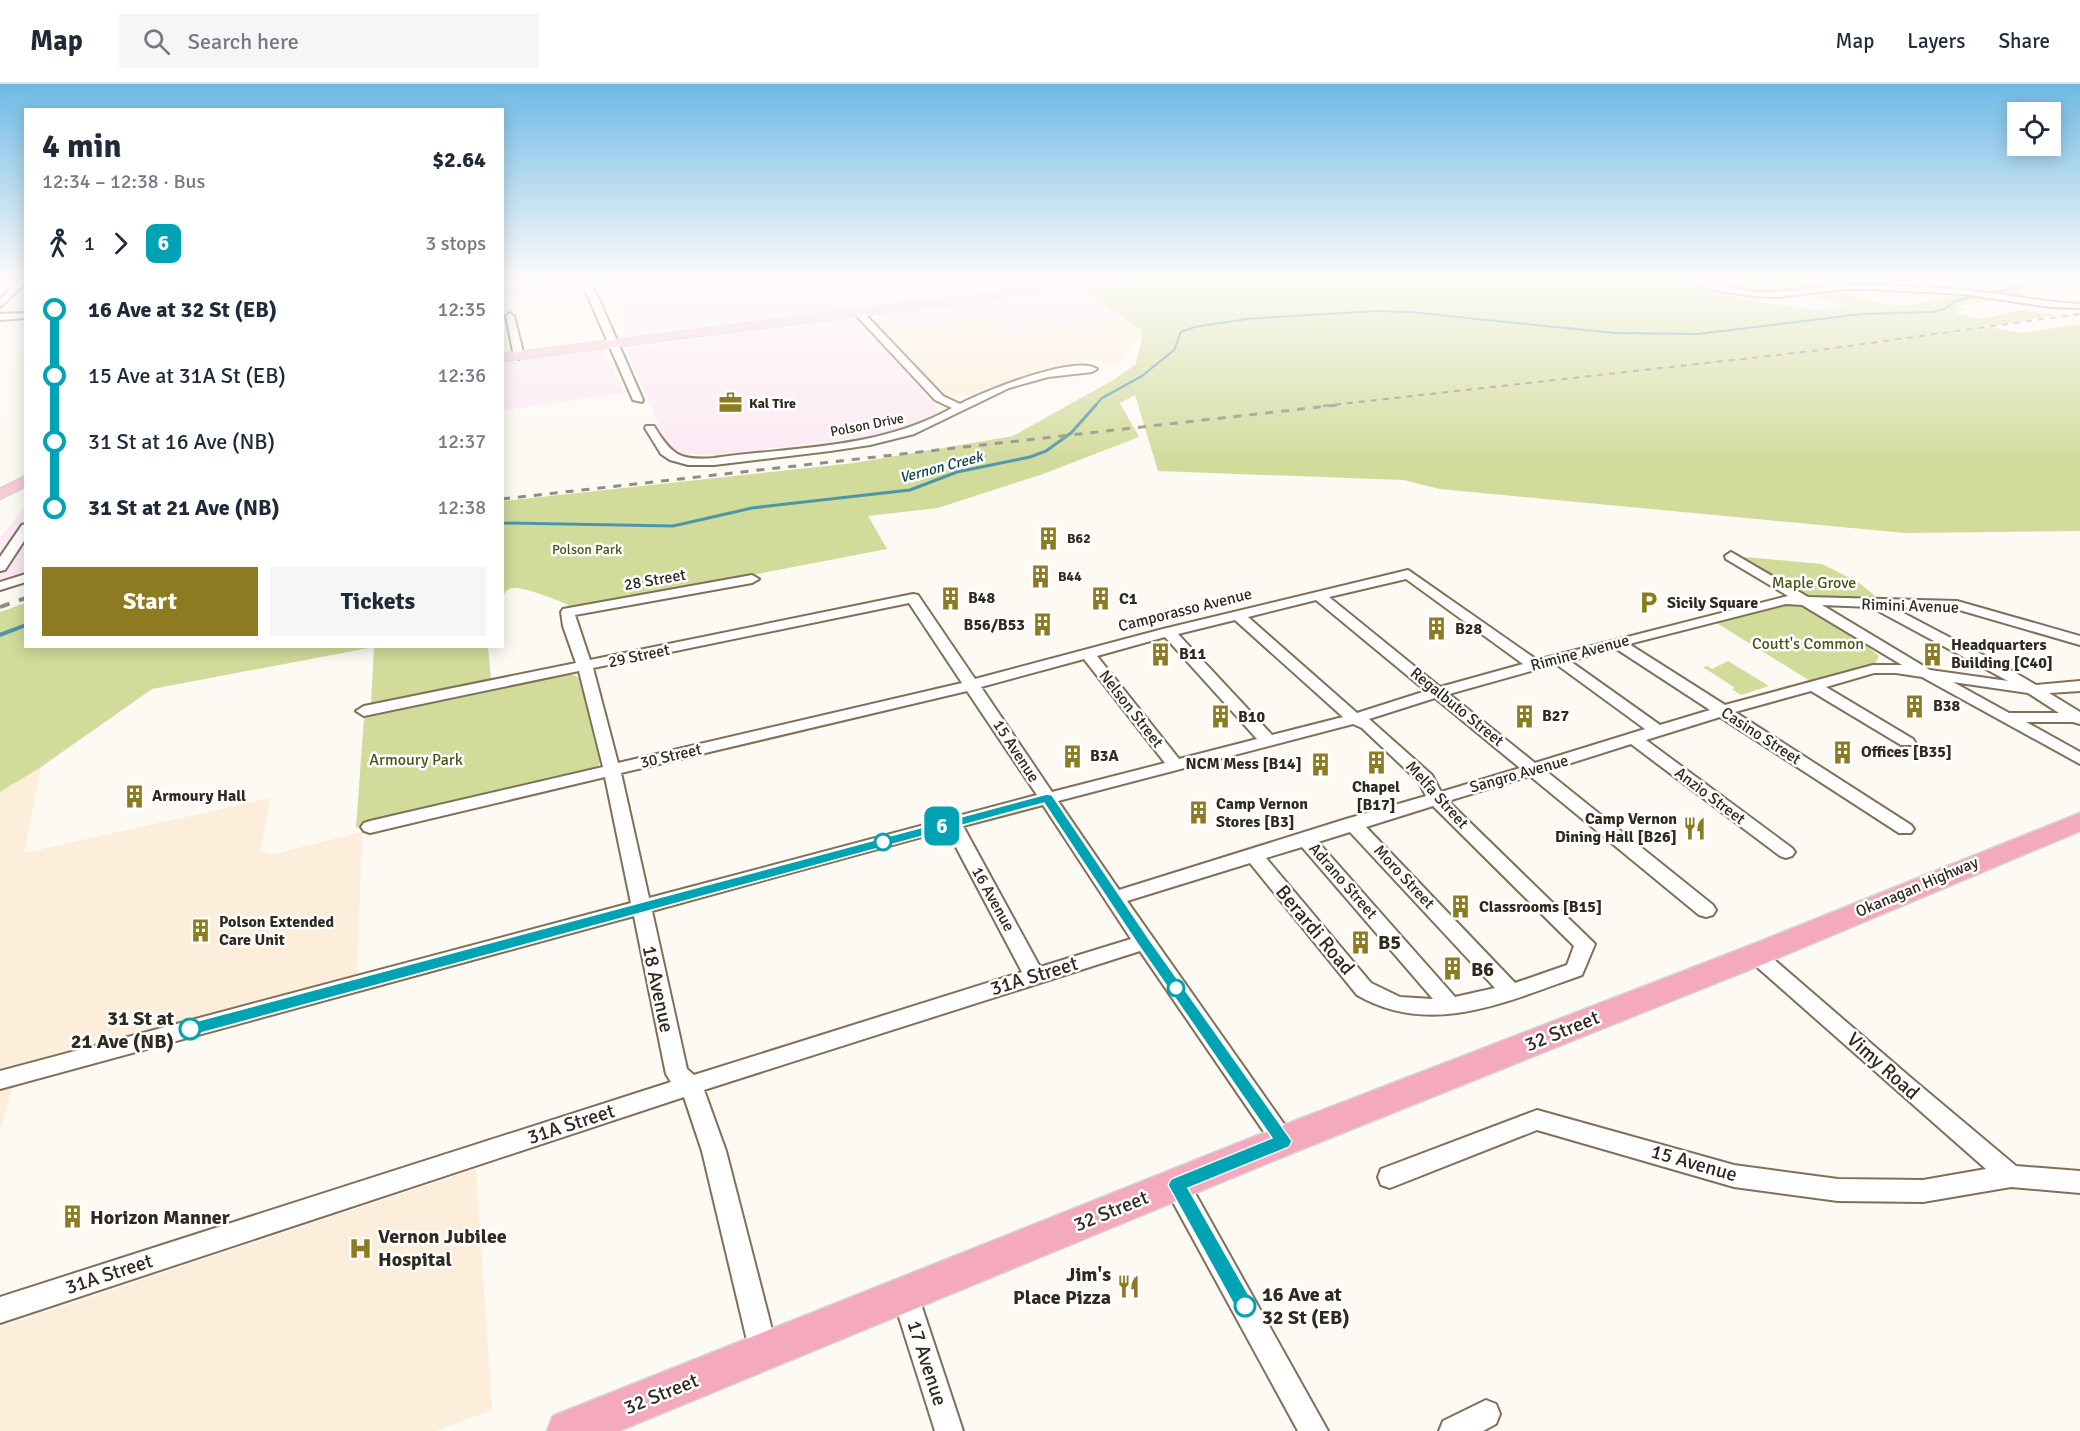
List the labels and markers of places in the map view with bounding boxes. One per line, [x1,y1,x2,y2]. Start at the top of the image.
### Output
office icon: Kal Tire [718,390,744,416]
place label: Kal Tire [749,395,796,412]
building icon: B62 [1036,525,1062,551]
place label: B62 [1067,530,1091,547]
building icon: B44 [1027,563,1053,589]
place label: B44 [1058,568,1082,585]
building icon: B48 [937,585,963,611]
building icon: C1 [1088,586,1114,612]
place label: B48 [968,588,995,608]
place label: C1 [1119,589,1138,609]
parking icon: Sicily Square [1636,590,1662,616]
place label: Sicily Square [1667,593,1758,613]
building icon: B56/B53 [1030,612,1056,638]
place label: B56/B53 [964,615,1025,635]
building icon: B28 [1424,616,1450,642]
place label: B28 [1455,619,1482,639]
place label: Headquarters Building [C40] [1951,635,2053,673]
building icon: B11 [1148,641,1174,667]
building icon: Headquarters Building [C40] [1920,641,1946,667]
place label: B11 [1179,644,1206,664]
building icon: B38 [1902,693,1928,719]
place label: B38 [1933,696,1960,716]
building icon: B27 [1511,703,1537,729]
building icon: B10 [1207,704,1233,730]
place label: B27 [1542,706,1569,726]
place label: B10 [1238,707,1265,727]
building icon: Offices [B35] [1830,739,1856,765]
place label: Offices [B35] [1861,742,1952,762]
building icon: B3A [1059,743,1085,769]
place label: B3A [1090,746,1119,766]
building icon: Chapel [B17] [1363,749,1389,775]
building icon: NCM Mess [B14] [1307,751,1333,777]
place label: NCM Mess [B14] [1186,754,1302,774]
place label: Chapel [B17] [1352,777,1400,815]
building icon: Armoury Hall [121,783,147,809]
place label: Armoury Hall [152,786,246,806]
place label: Camp Vernon Stores [B3] [1216,794,1308,832]
building icon: Camp Vernon Stores [B3] [1185,800,1211,826]
place label: Camp Vernon Dining Hall [B26] [1555,809,1677,847]
restaurant icon: Camp Vernon Dining Hall [B26] [1682,815,1708,841]
unlabelled marker [874,833,892,851]
building icon: Classrooms [B15] [1448,894,1474,920]
place label: Classrooms [B15] [1479,897,1602,917]
place label: Polson Extended Care Unit [219,912,334,950]
building icon: Polson Extended Care Unit [188,918,214,944]
building icon: B5 [1347,929,1373,955]
place label: B5 [1378,930,1401,955]
building icon: B6 [1440,956,1466,982]
place label: B6 [1471,957,1494,982]
unlabelled marker [1167,979,1185,997]
place label: 31 St at 21 Ave (NB) [71,1006,174,1054]
marker: 31 St at 21 Ave (NB) [179,1018,201,1040]
building icon: Horizon Manner [59,1204,85,1230]
place label: Horizon Manner [90,1205,230,1230]
place label: Vernon Jubilee Hospital [378,1224,507,1272]
hospital icon: Vernon Jubilee Hospital [347,1235,373,1261]
place label: Jim's Place Pizza [1013,1262,1111,1310]
restaurant icon: Jim's Place Pizza [1116,1273,1142,1299]
place label: 16 Ave at 32 St (EB) [1262,1282,1350,1330]
marker: 16 Ave at 32 St (EB) [1234,1295,1256,1317]

